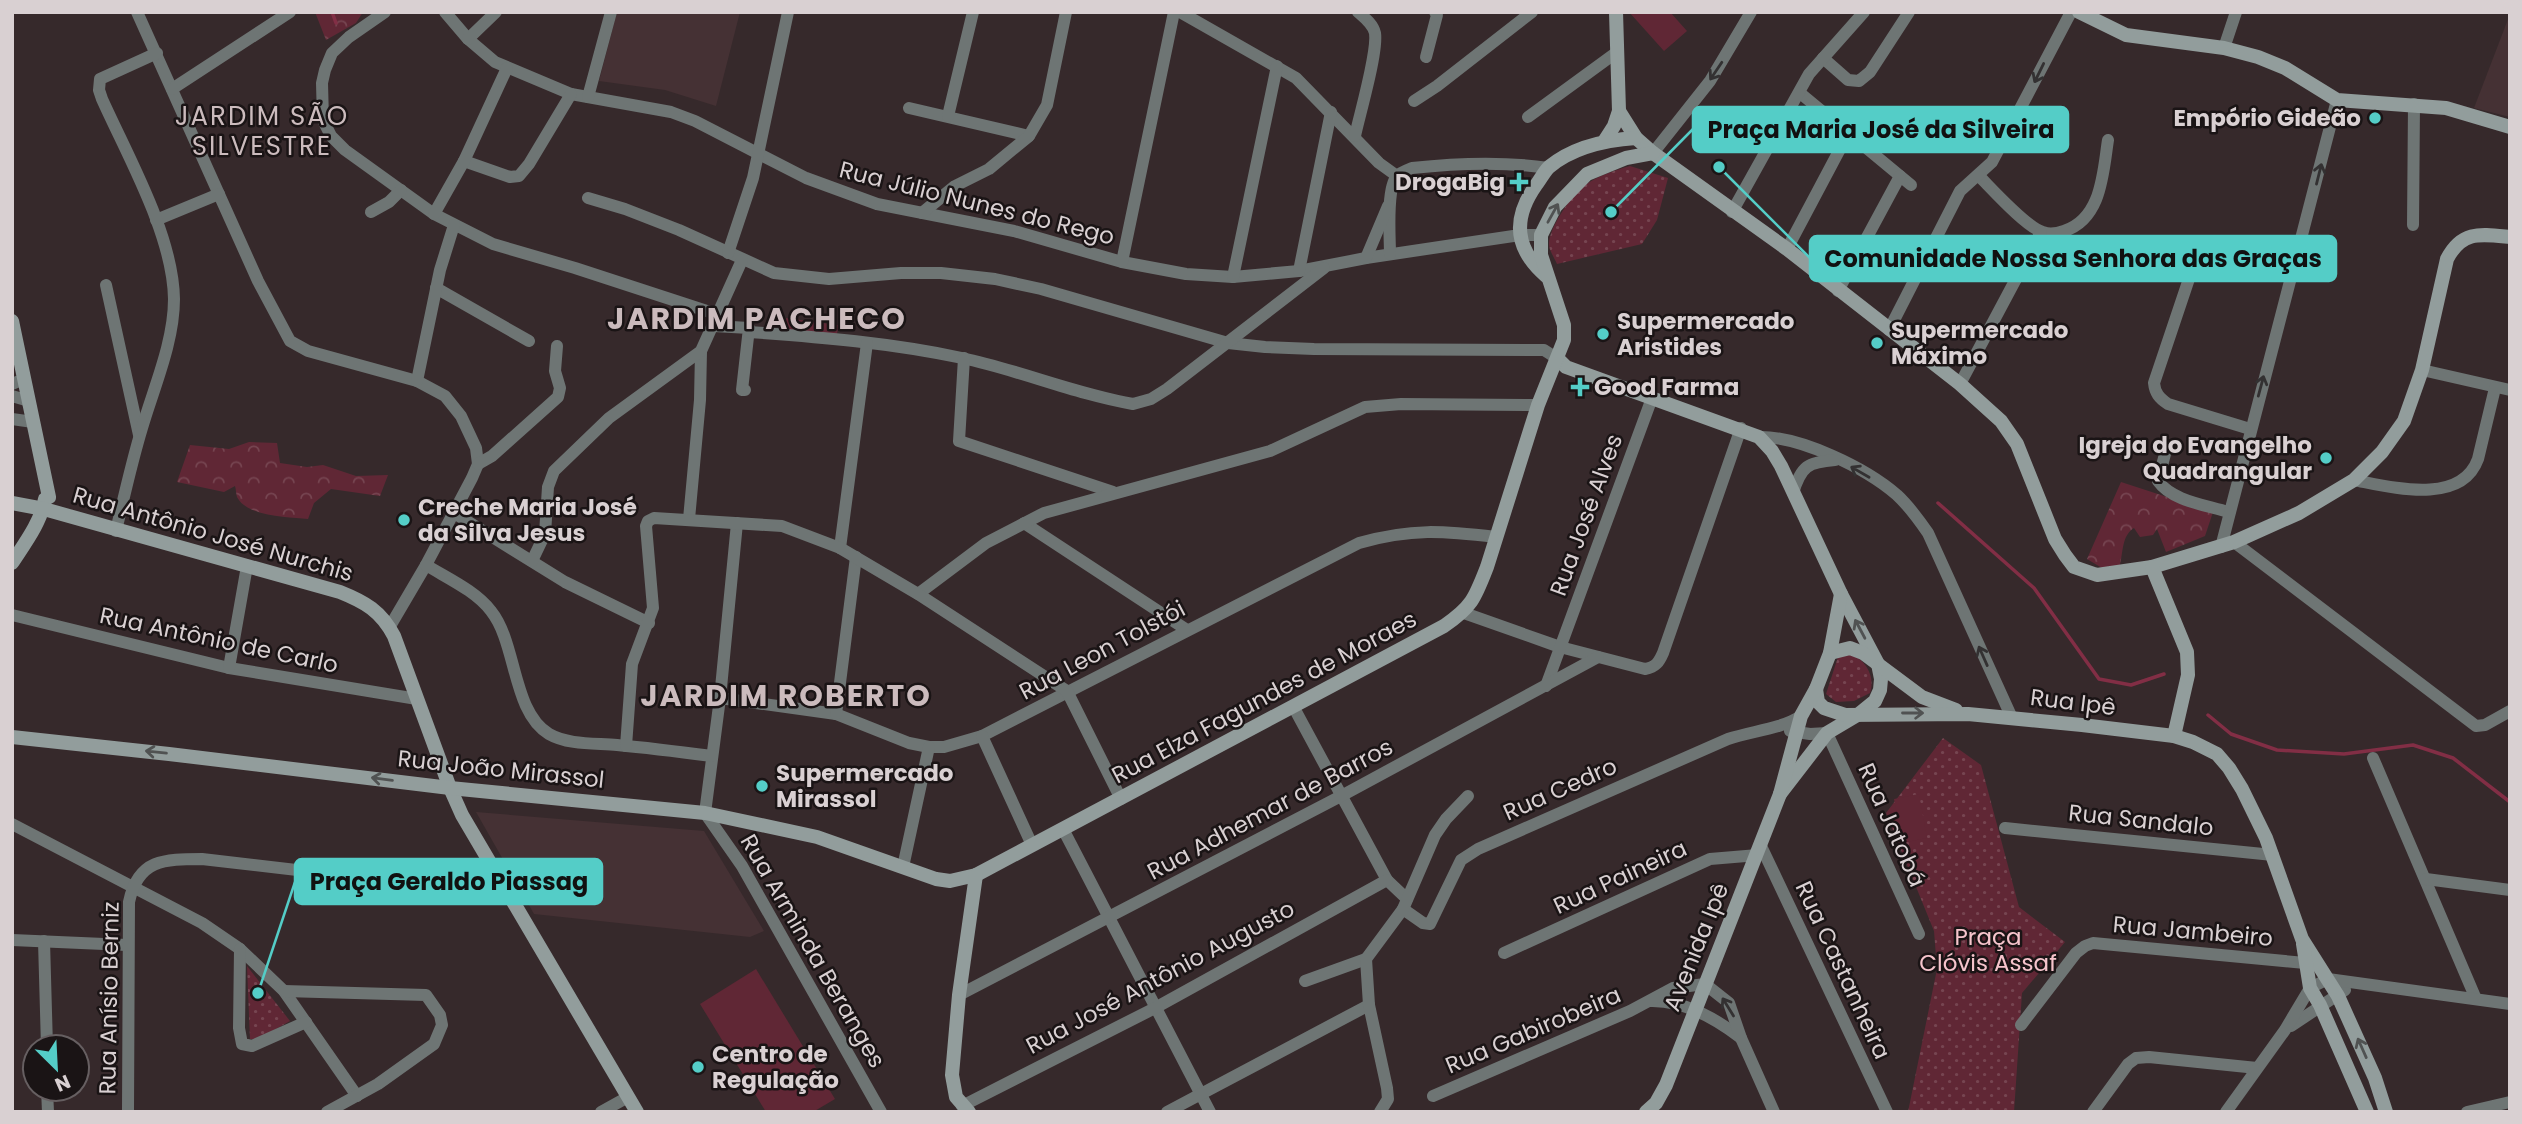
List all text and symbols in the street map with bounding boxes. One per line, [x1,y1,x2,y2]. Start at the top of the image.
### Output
one-way arrow [1709,61,1723,80]
one-way arrow [2032,62,2046,83]
district label: JARDIM SÃO SILVESTRE [175,98,349,164]
place label: Empório Gideão [2173,102,2361,134]
callout: Praça Maria José da Silveira [1693,107,2068,152]
marker: Empório Gideão [2367,110,2383,126]
text: Praça Maria José da Silveira [1708,113,2055,146]
street label: Rua Júlio Nunes do Rego [836,153,1118,253]
one-way arrow [2313,164,2326,186]
place label: DrogaBig [1395,166,1505,198]
marker: DrogaBig [1511,174,1527,190]
one-way arrow [1546,203,1560,223]
callout: Comunidade Nossa Senhora das Graças [1810,236,2336,281]
text: Comunidade Nossa Senhora das Graças [1824,242,2322,275]
district label: JARDIM PACHECO [607,297,907,340]
place label: Supermercado Aristides [1617,305,1794,363]
place label: Supermercado Máximo [1891,314,2068,372]
marker: Supermercado Aristides [1595,326,1611,342]
marker: Supermercado Máximo [1869,335,1885,351]
place label: Good Farma [1594,371,1739,403]
one-way arrow [2255,375,2268,398]
marker: Good Farma [1572,379,1588,395]
place label: Igreja do Evangelho Quadrangular [2079,429,2312,487]
street label: Rua José Alves [1542,430,1630,600]
marker: Igreja do Evangelho Quadrangular [2318,450,2334,466]
one-way arrow [1850,465,1871,478]
street label: Rua Antônio José Nurchis [69,479,357,589]
place label: Creche Maria José da Silva Jesus [418,491,637,549]
marker: Creche Maria José da Silva Jesus [396,512,412,528]
street label: Rua Leon Tolstói [1013,593,1191,707]
street label: Rua Antônio de Carlo [97,599,341,681]
street label: Rua Elza Fagundes de Moraes [1106,603,1422,791]
one-way arrow [1853,619,1866,640]
one-way arrow [1976,646,1990,667]
district label: JARDIM ROBERTO [640,674,932,717]
street label: Rua Ipê [2028,681,2118,723]
one-way arrow [1902,706,1925,720]
street label: Rua Adhemar de Barros [1142,731,1398,887]
street label: Rua João Mirassol [396,742,606,796]
one-way arrow [145,746,168,759]
street label: Rua Cedro [1498,750,1622,828]
place label: Supermercado Mirassol [776,757,953,815]
street label: Rua Jatobá [1850,758,1934,892]
one-way arrow [371,772,394,785]
marker: Supermercado Mirassol [754,778,770,794]
street label: Rua Sandalo [2067,796,2215,844]
street label: Rua Arminda Beranges [733,828,893,1074]
street label: Rua Paineira [1548,832,1692,922]
callout: Praça Geraldo Piassag [295,859,602,904]
text: Praça Geraldo Piassag [310,865,588,898]
street label: Rua Castanheira [1788,876,1898,1064]
street label: Avenida Ipê [1656,878,1736,1016]
street label: Rua José Antônio Augusto [1020,892,1300,1062]
street label: Rua Anísio Berniz [91,901,127,1095]
street label: Rua Jambeiro [2112,908,2274,954]
park label: Praça Clóvis Assaf [1919,921,2057,979]
street label: Rua Gabirobeira [1440,979,1626,1081]
one-way arrow [1721,998,1736,1017]
north arrow [21,1033,91,1103]
place label: Centro de Regulação [712,1038,839,1096]
one-way arrow [2355,1038,2368,1059]
marker: Centro de Regulação [690,1059,706,1075]
text: N [51,1068,75,1098]

